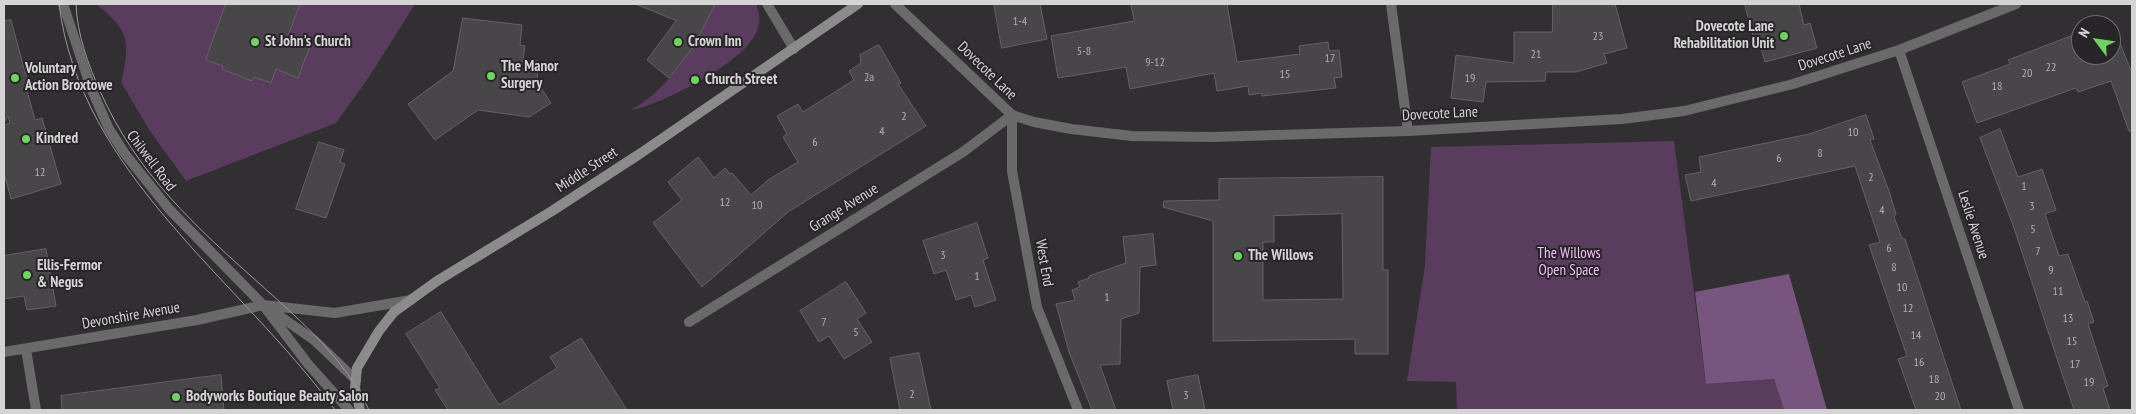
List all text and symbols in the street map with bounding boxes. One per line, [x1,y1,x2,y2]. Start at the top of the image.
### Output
house number: 1-4 [1013,15,1027,29]
north arrow [2071,15,2121,65]
place label: Dovecote Lane Rehabilitation Unit [1674,18,1774,53]
text: N [2074,25,2094,41]
house number: 23 [1593,30,1603,44]
marker: Dovecote Lane Rehabilitation Unit [1778,30,1790,42]
place label: St John's Church [265,33,351,51]
place label: Crown Inn [688,33,741,51]
street label: Dovecote Lane [1796,35,1874,75]
marker: St John's Church [249,36,261,48]
marker: Crown Inn [672,36,684,48]
street label: Dovecote Lane [953,38,1021,104]
house number: 5-8 [1077,45,1091,59]
house number: 21 [1531,48,1541,62]
house number: 17 [1325,52,1335,66]
house number: 9-12 [1145,56,1165,70]
place label: The Manor Surgery [501,58,558,93]
place label: Voluntary Action Broxtowe [25,60,113,95]
house number: 22 [2046,61,2056,75]
house number: 20 [2022,67,2032,81]
house number: 15 [1280,68,1290,82]
marker: The Manor Surgery [485,70,497,82]
place label: Church Street [705,71,777,89]
house number: 2a [864,71,874,85]
marker: Voluntary Action Broxtowe [9,72,21,84]
house number: 19 [1465,72,1475,86]
marker: Church Street [689,74,701,86]
house number: 18 [1992,80,2002,94]
street label: Dovecote Lane [1402,103,1478,125]
house number: 2 [901,110,907,124]
house number: 4 [879,125,885,139]
house number: 10 [1848,126,1858,140]
street label: Chilwell Road [122,127,180,195]
place label: Kindred [36,130,78,148]
marker: Kindred [20,133,32,145]
house number: 6 [812,136,818,150]
street label: Middle Street [553,143,621,197]
house number: 8 [1817,147,1823,161]
house number: 6 [1776,152,1782,166]
house number: 12 [35,166,45,180]
house number: 2 [1868,171,1874,185]
house number: 4 [1711,177,1717,191]
street label: Grange Avenue [806,180,882,236]
house number: 1 [2021,180,2027,194]
street label: Leslie Avenue [1953,189,1993,261]
house number: 12 [720,196,730,210]
house number: 10 [752,199,762,213]
house number: 3 [2029,200,2035,214]
house number: 4 [1879,204,1885,218]
house number: 5 [2030,223,2036,237]
street label: West End [1031,238,1057,288]
house number: 6 [1886,242,1892,256]
park label: The Willows Open Space [1537,245,1601,280]
house number: 7 [2035,245,2041,259]
place label: The Willows [1248,247,1314,265]
house number: 3 [940,249,946,263]
marker: The Willows [1232,250,1244,262]
place label: Ellis-Fermor & Negus [37,257,102,292]
house number: 8 [1891,261,1897,275]
house number: 9 [2048,264,2054,278]
marker: Ellis-Fermor & Negus [21,269,33,281]
house number: 1 [974,270,980,284]
house number: 10 [1897,281,1907,295]
house number: 11 [2053,285,2063,299]
house number: 1 [1104,291,1110,305]
street label: Devonshire Avenue [81,299,181,333]
house number: 12 [1903,302,1913,316]
house number: 13 [2063,312,2073,326]
house number: 7 [821,316,827,330]
house number: 5 [853,326,859,340]
house number: 14 [1911,329,1921,343]
house number: 15 [2067,335,2077,349]
house number: 16 [1914,356,1924,370]
house number: 17 [2070,358,2080,372]
house number: 18 [1929,373,1939,387]
house number: 19 [2084,376,2094,390]
place label: Bodyworks Boutique Beauty Salon [186,388,369,406]
house number: 2 [909,388,915,402]
house number: 3 [1183,389,1189,403]
house number: 20 [1935,390,1945,404]
marker: Bodyworks Boutique Beauty Salon [170,391,182,403]

